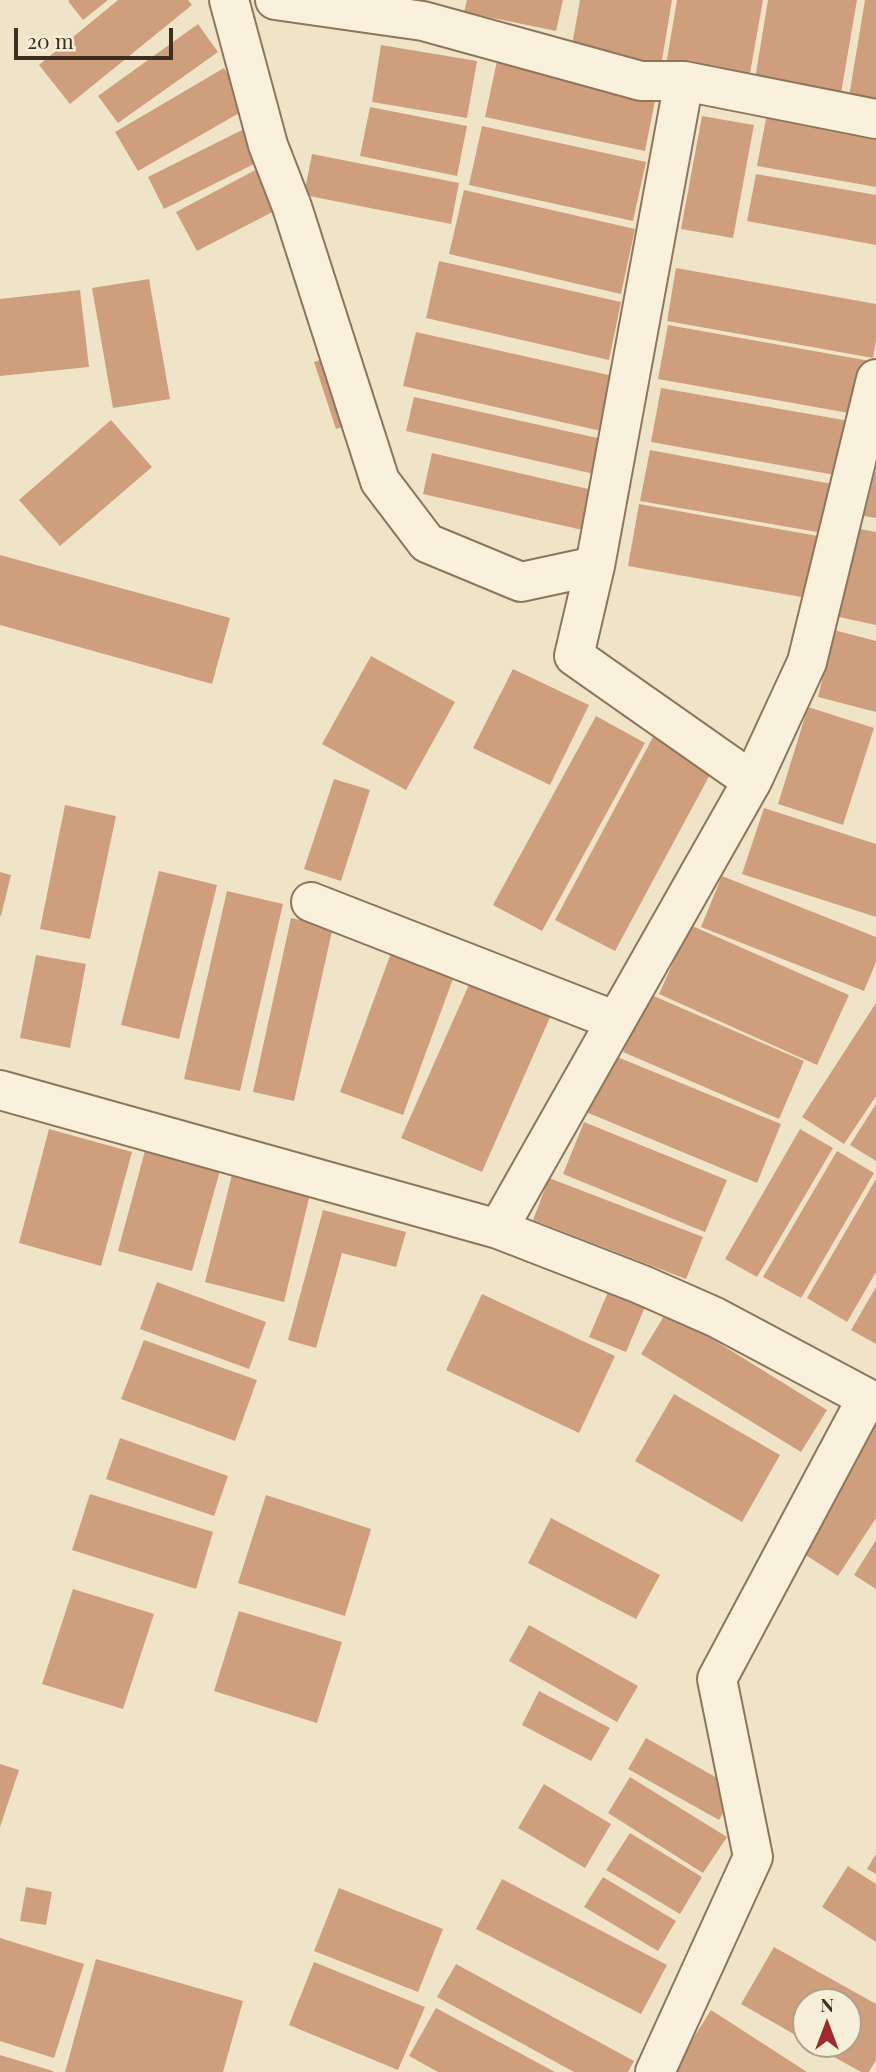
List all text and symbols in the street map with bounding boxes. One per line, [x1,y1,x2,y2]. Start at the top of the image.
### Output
scale bar [18,14,177,58]
text: 20 m [27,26,74,54]
north arrow [792,1988,862,2058]
text: N [820,1991,834,2017]

